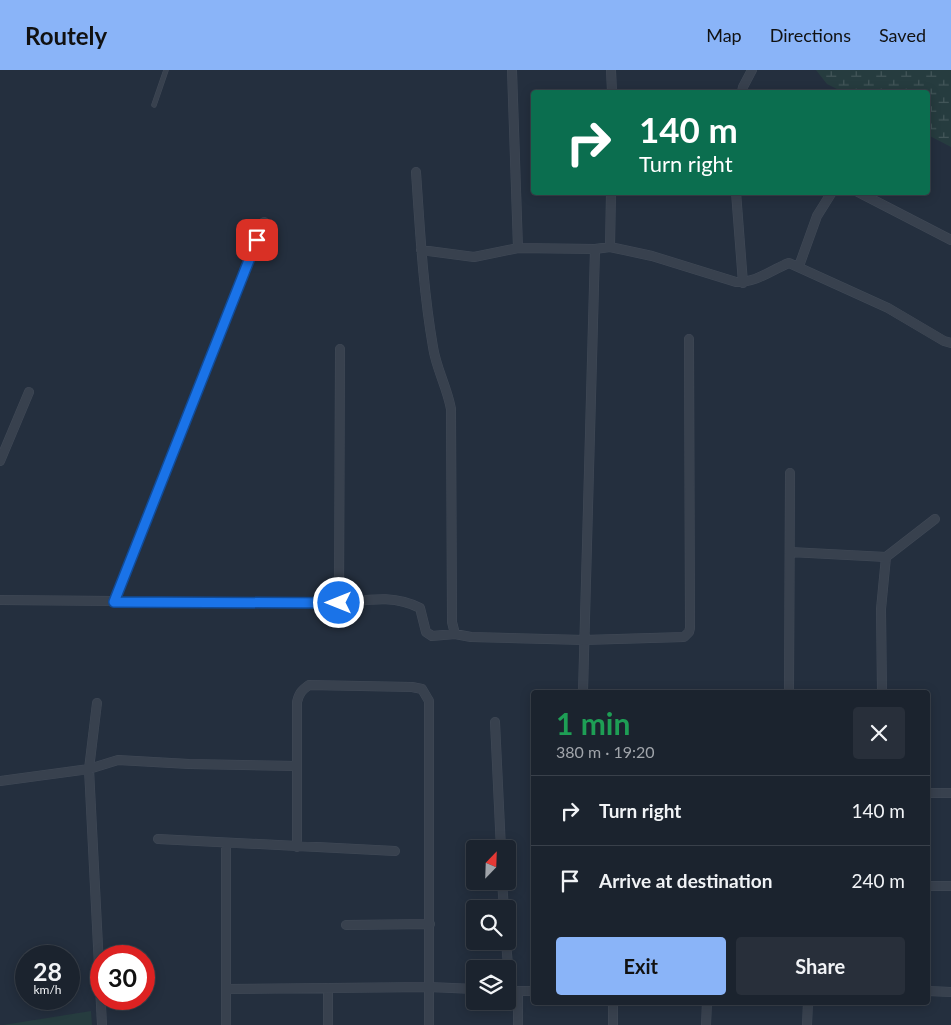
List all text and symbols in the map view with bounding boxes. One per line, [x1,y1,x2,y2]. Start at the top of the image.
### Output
text: Routely [25,21,107,50]
text: Map [706,24,742,46]
text: Directions [770,24,851,46]
text: Saved [879,24,926,46]
text: 140 m [639,108,738,150]
icon: right [556,110,621,175]
text: Turn right [639,150,733,177]
pin [236,219,278,261]
icon: arrive [243,226,271,254]
position arrow [312,576,364,628]
text: 1 min [556,705,630,741]
button: close [853,707,905,759]
text: 380 m · 19:20 [556,742,655,761]
icon: right [556,797,584,825]
text: Turn right [599,799,681,822]
text: 140 m [851,799,905,822]
north arrow [466,840,516,890]
map controls [466,840,516,1010]
icon: arrive [556,867,584,895]
text: Arrive at destination [599,869,772,892]
text: 240 m [851,869,905,892]
button: search [466,900,516,950]
button: Exit [556,937,726,995]
button: Share [736,937,905,995]
speed limit sign: 30 [90,945,155,1010]
text: 28 [33,956,62,986]
button: layers [466,960,516,1010]
text: km/h [33,982,62,997]

